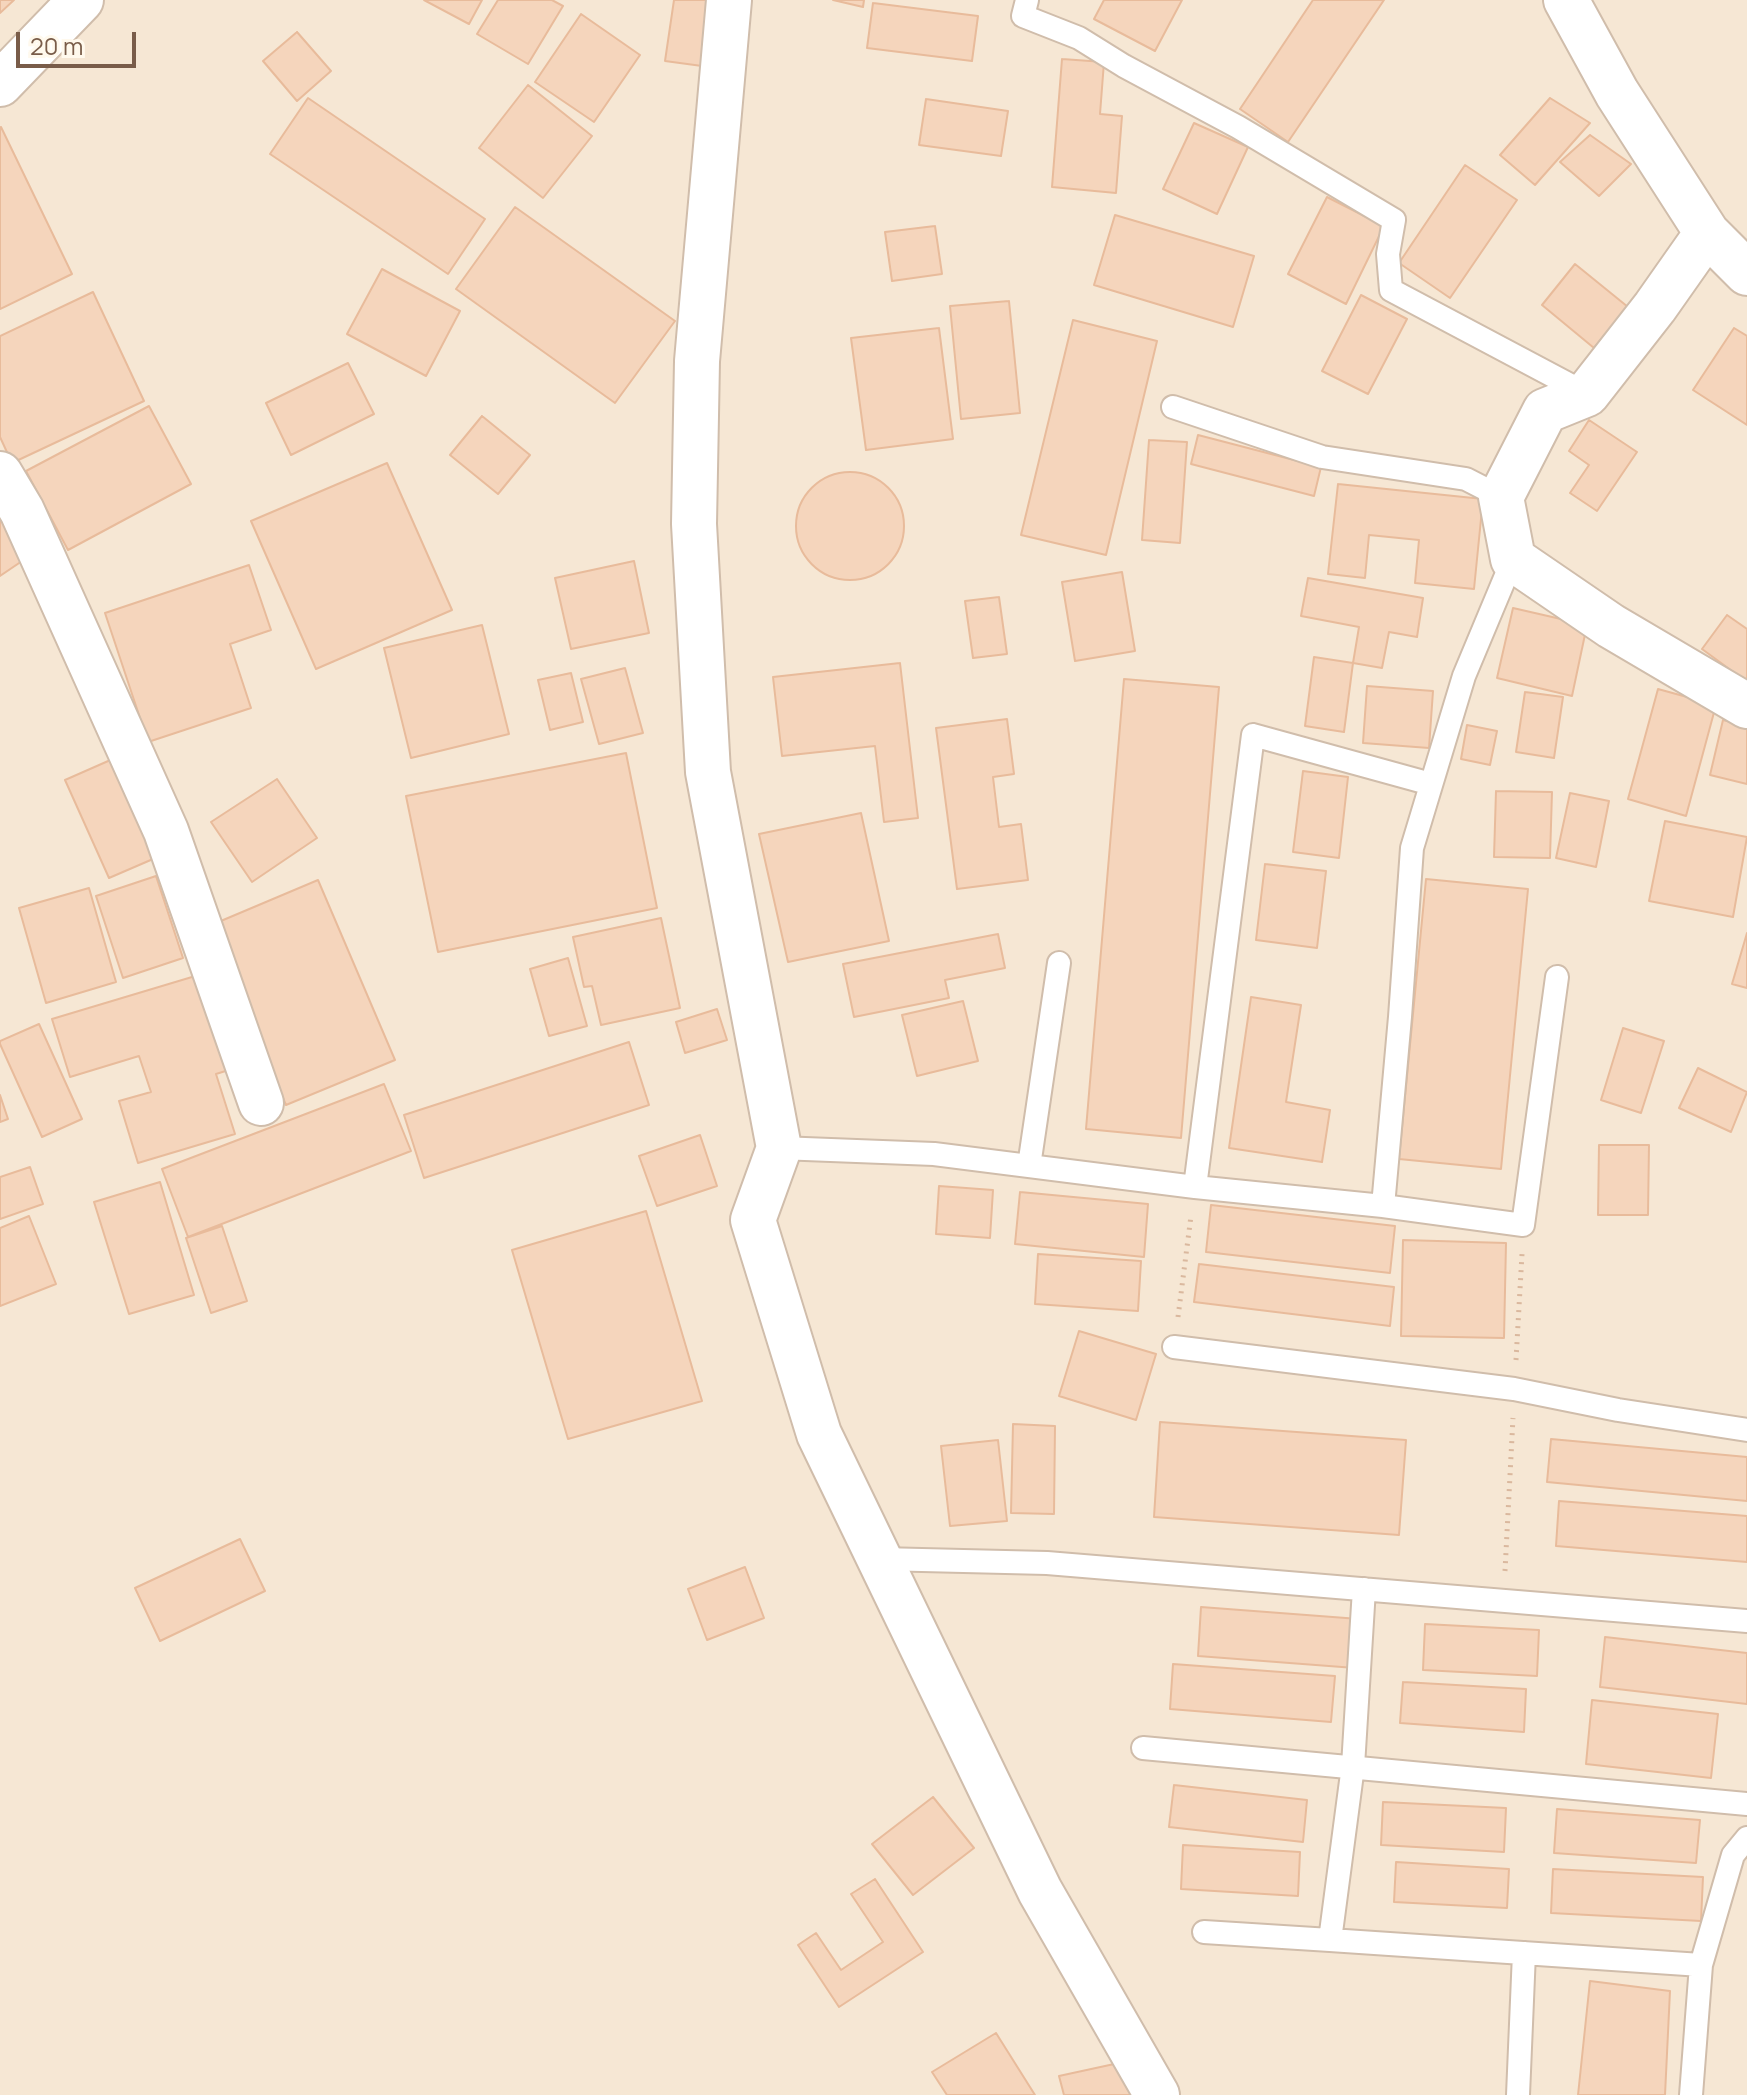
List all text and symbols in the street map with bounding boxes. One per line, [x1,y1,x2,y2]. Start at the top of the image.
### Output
scale bar [20,16,140,66]
text: 20 m [30,29,83,62]

